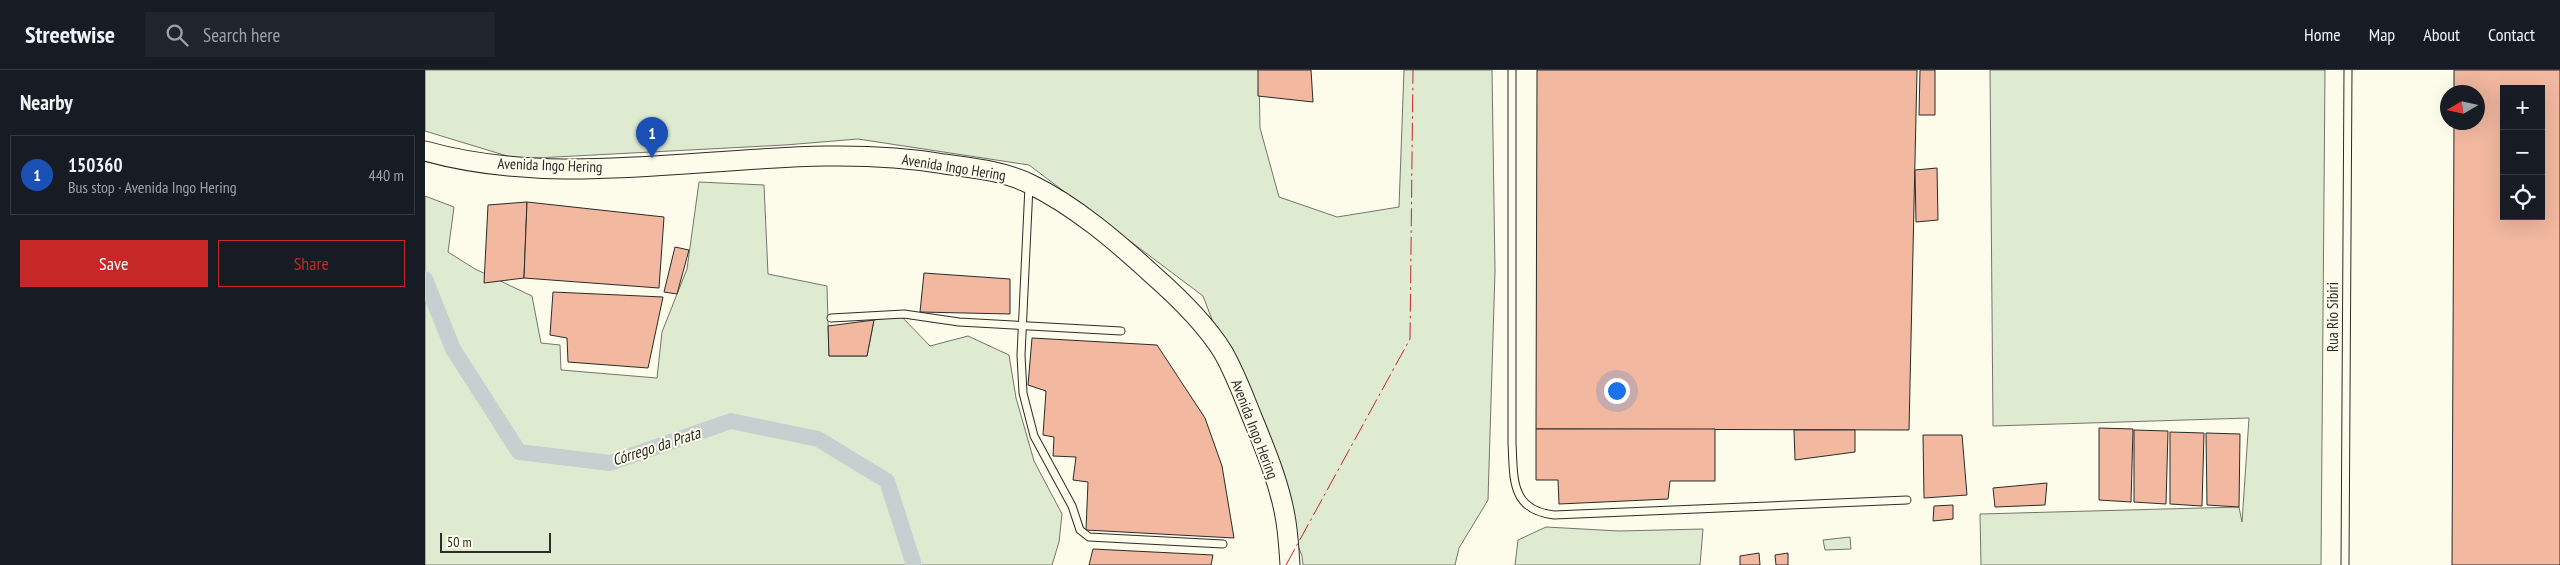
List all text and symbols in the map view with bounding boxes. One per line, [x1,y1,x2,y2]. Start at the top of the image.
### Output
search box [145,12,495,57]
text: Streetwise [25,19,115,50]
icon: search [163,21,191,49]
text: Search here [203,23,280,47]
text: Home [2304,23,2341,46]
text: Map [2369,23,2395,46]
text: About [2423,23,2460,46]
text: Contact [2488,23,2535,46]
north arrow [2440,85,2485,130]
map controls [2500,85,2545,220]
button: + [2500,85,2545,130]
text: Nearby [20,89,73,116]
pin: 1 [636,117,668,158]
button: − [2500,130,2545,175]
street label: Avenida Ingo Hering [901,149,1007,185]
text: 150360 [68,153,123,177]
street label: Avenida Ingo Hering [497,154,603,176]
text: 1 [33,165,41,185]
text: 440 m [369,165,404,185]
button: locate [2500,175,2545,220]
text: Bus stop · Avenida Ingo Hering [68,177,237,197]
button: Save [20,240,208,287]
button: Share [218,240,405,287]
street label: Rua Rio Sibiri [2323,282,2342,352]
street label: Avenida Ingo Hering [1227,377,1283,481]
your location [1604,378,1630,404]
water label: Córrego da Prata [609,422,704,470]
scale bar [440,530,551,553]
text: 50 m [447,533,472,551]

